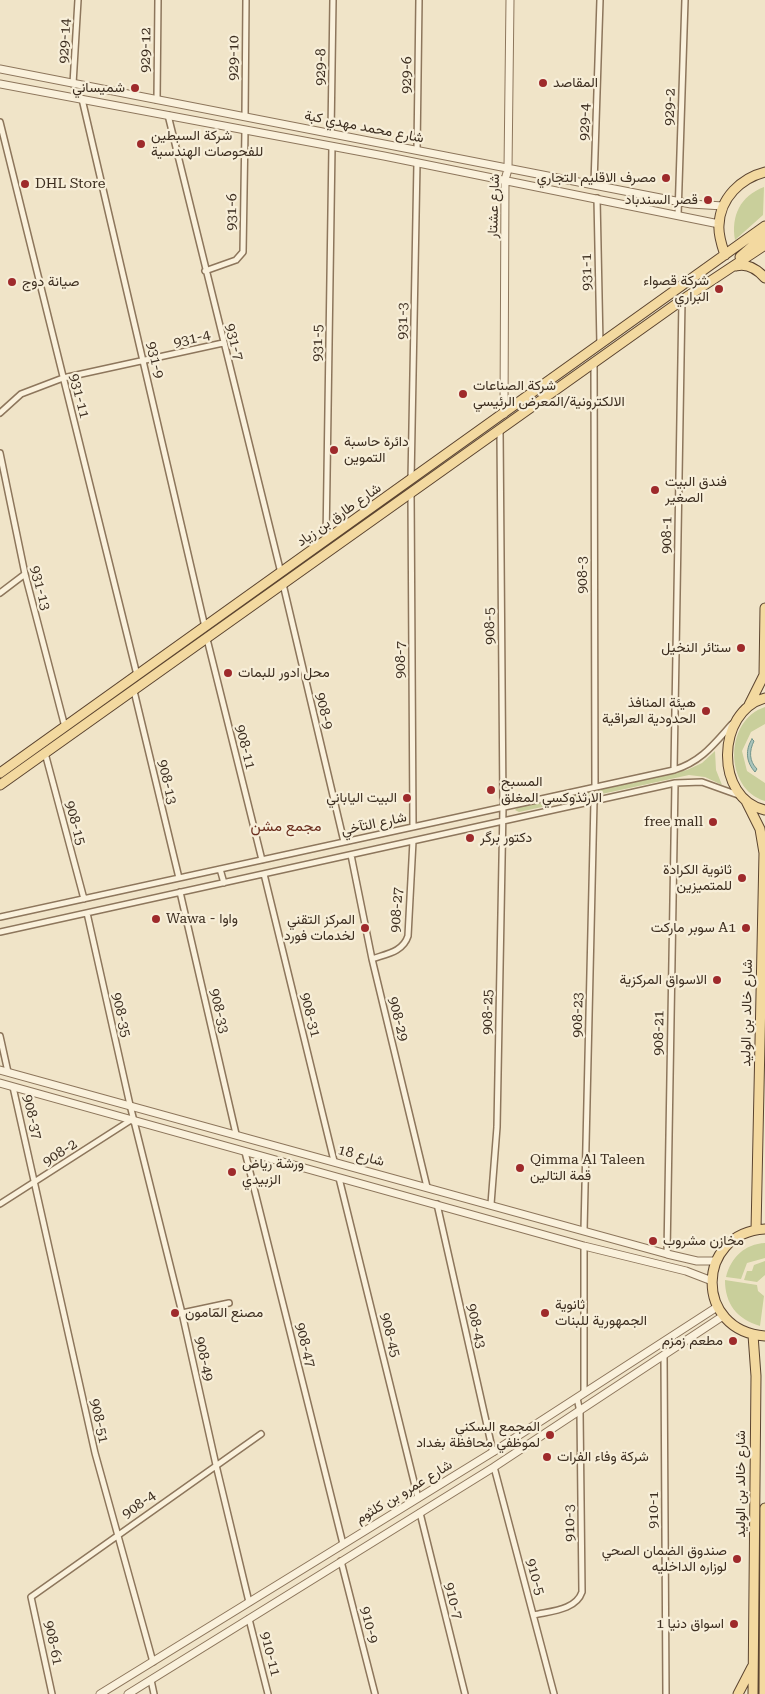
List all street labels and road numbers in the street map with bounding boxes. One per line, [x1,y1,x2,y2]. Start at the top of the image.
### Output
street label: 929-14 [55,18,75,64]
street label: 929-12 [137,27,155,73]
street label: 929-10 [225,35,243,81]
street label: 929-8 [312,48,330,86]
street label: 929-6 [398,56,416,94]
street label: 929-2 [661,88,679,126]
street label: 929-4 [576,103,594,141]
street label: شارع محمد مهدي كبة [303,107,425,147]
street label: شارع عشتار [484,173,504,239]
street label: 931-6 [223,193,241,231]
street label: 931-1 [578,253,596,291]
street label: 931-3 [394,302,412,340]
street label: 931-7 [221,322,247,362]
street label: 931-5 [309,324,327,362]
street label: 931-4 [172,327,212,351]
street label: 931-9 [143,340,167,380]
street label: 931-11 [65,372,93,420]
street label: شارع طارق بن زياد [293,480,385,550]
street label: 908-1 [658,516,676,554]
street label: 908-3 [575,556,591,594]
street label: 931-13 [26,564,54,612]
street label: 908-5 [481,607,499,645]
street label: 908-7 [393,641,409,679]
street label: 908-9 [312,691,336,731]
street label: 908-11 [231,723,259,771]
street label: 908-13 [154,758,180,806]
street label: 908-15 [61,799,89,847]
street label: شارع التآخي [340,809,408,839]
street label: 908-27 [387,887,407,933]
street label: شارع خالد بن الوليد [738,959,756,1067]
street label: 908-33 [206,987,232,1035]
street label: 908-25 [479,989,497,1035]
street label: 908-35 [108,991,134,1039]
street label: 908-31 [296,991,324,1039]
street label: 908-23 [569,992,587,1038]
street label: 908-29 [384,995,412,1043]
street label: 908-21 [650,1010,668,1056]
street label: 908-37 [19,1093,45,1141]
street label: 908-2 [40,1136,80,1170]
street label: شارع 18 [336,1142,386,1170]
street label: 908-43 [463,1302,489,1350]
street label: 908-45 [376,1311,404,1359]
street label: 908-47 [291,1321,319,1369]
street label: 908-49 [191,1335,217,1383]
street label: 908-51 [86,1397,112,1445]
street label: شارع خالد بن الوليد [733,1430,749,1538]
street label: شارع عمرو بن كلثوم [353,1456,455,1528]
street label: 908-4 [119,1487,159,1523]
street label: 910-1 [646,1491,662,1529]
street label: 910-3 [561,1504,579,1542]
street label: 910-5 [522,1557,548,1597]
street label: 910-7 [440,1581,466,1621]
street label: 910-9 [356,1605,382,1645]
street label: 908-61 [40,1619,66,1667]
street label: 910-11 [256,1630,284,1678]

